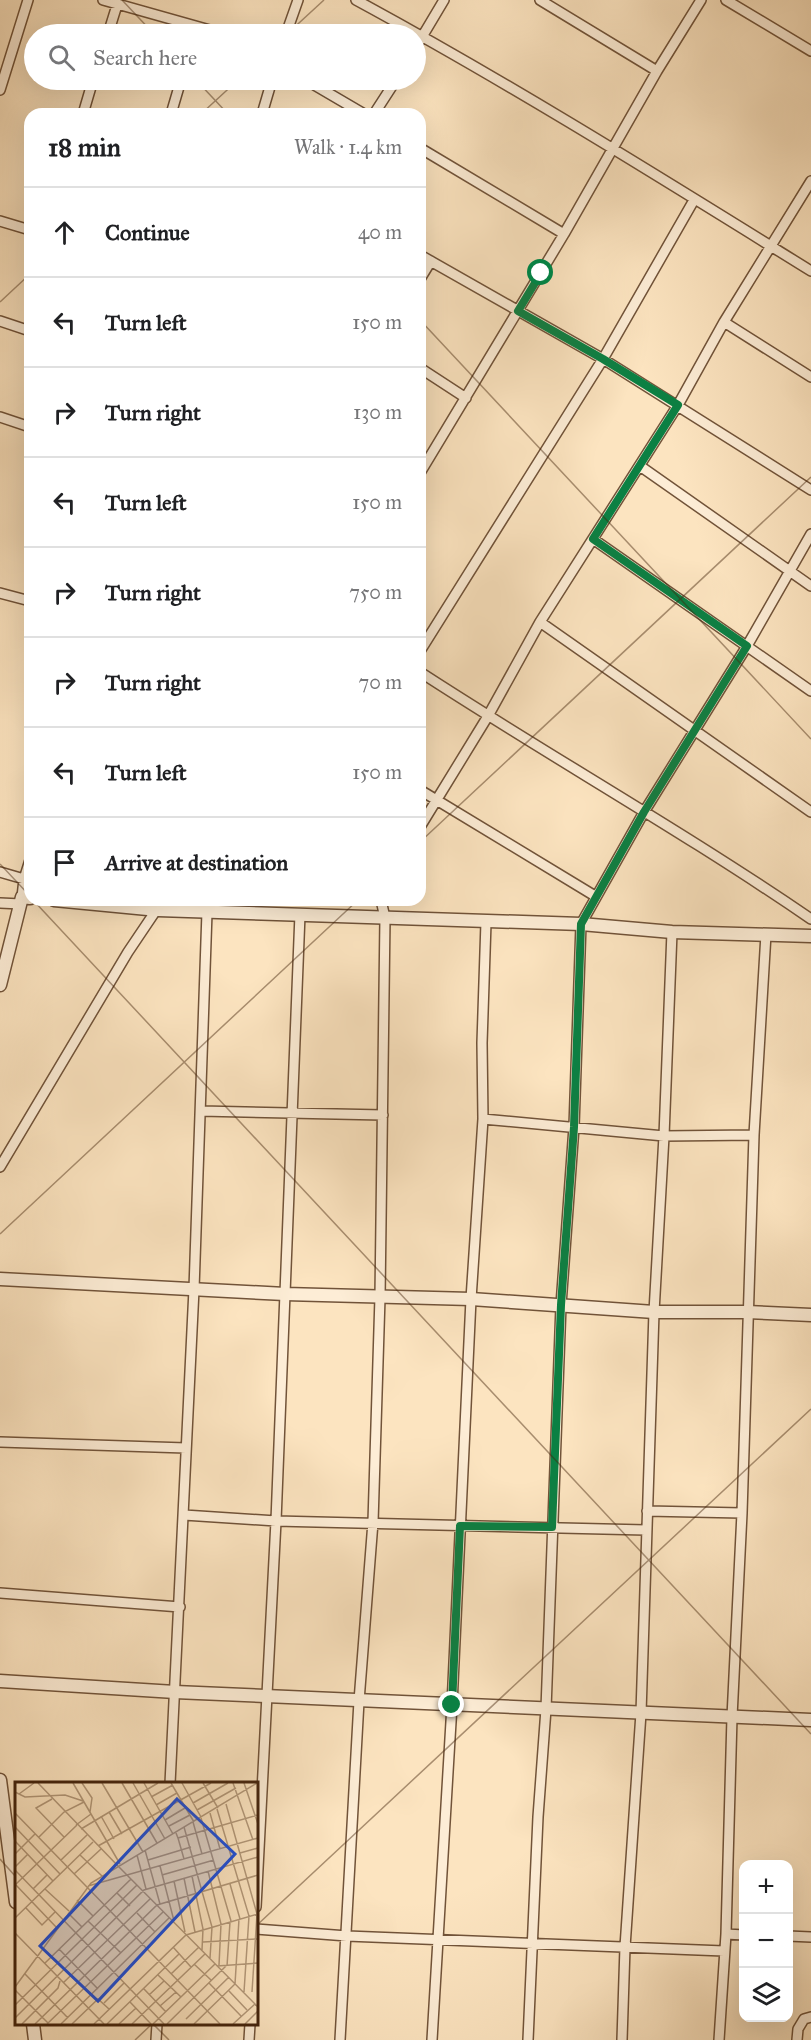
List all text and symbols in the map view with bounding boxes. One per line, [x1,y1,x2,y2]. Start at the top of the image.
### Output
search box [24,24,426,90]
icon: search [45,41,78,74]
text: Search here [93,44,197,71]
text: 18 min [48,131,121,163]
text: Walk · 1.4 km [294,135,402,159]
icon: ahead [48,216,81,249]
text: Continue [105,219,190,246]
text: 40 m [358,220,402,244]
route start [527,259,553,285]
icon: left [48,306,81,339]
text: Turn left [105,309,187,336]
text: 150 m [352,310,402,334]
icon: right [48,396,81,429]
text: Turn right [105,399,201,426]
text: 130 m [353,400,402,424]
icon: left [48,486,81,519]
text: Turn left [105,489,187,516]
text: 150 m [352,490,402,514]
icon: right [48,576,81,609]
text: Turn right [105,579,201,606]
text: 750 m [349,580,402,604]
icon: right [48,666,81,699]
text: Turn right [105,669,201,696]
text: 70 m [359,670,402,694]
icon: left [48,756,81,789]
text: Turn left [105,759,187,786]
text: 150 m [352,760,402,784]
icon: arrive [48,846,81,879]
text: Arrive at destination [105,849,288,876]
route end [438,1691,464,1717]
inset map [15,1782,258,2025]
map controls [739,1860,793,2022]
button: + [739,1860,793,1914]
button: − [739,1914,793,1968]
button: layers [739,1968,793,2022]

